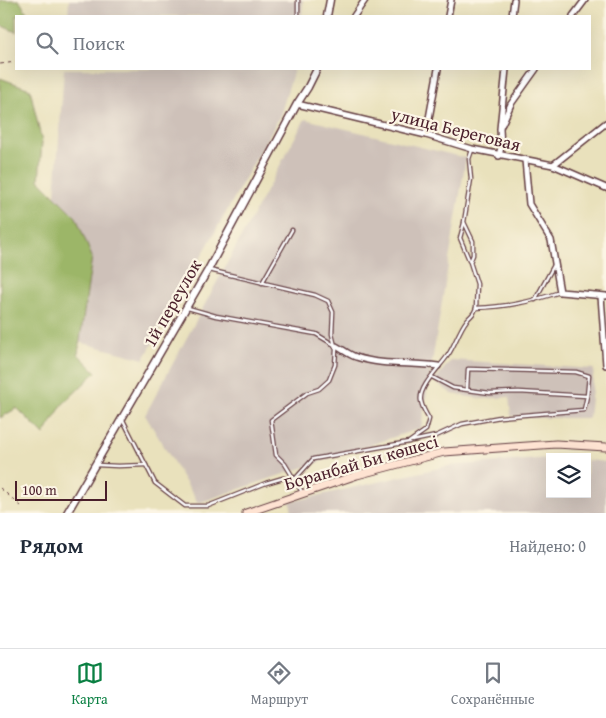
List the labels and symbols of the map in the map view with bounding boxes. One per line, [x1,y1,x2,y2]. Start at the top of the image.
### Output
street label: улица Береговая [387,100,524,158]
street label: 1й переулок [136,253,208,352]
street label: Боранбай Би көшесі [281,427,441,497]
scale bar [15,478,108,501]

